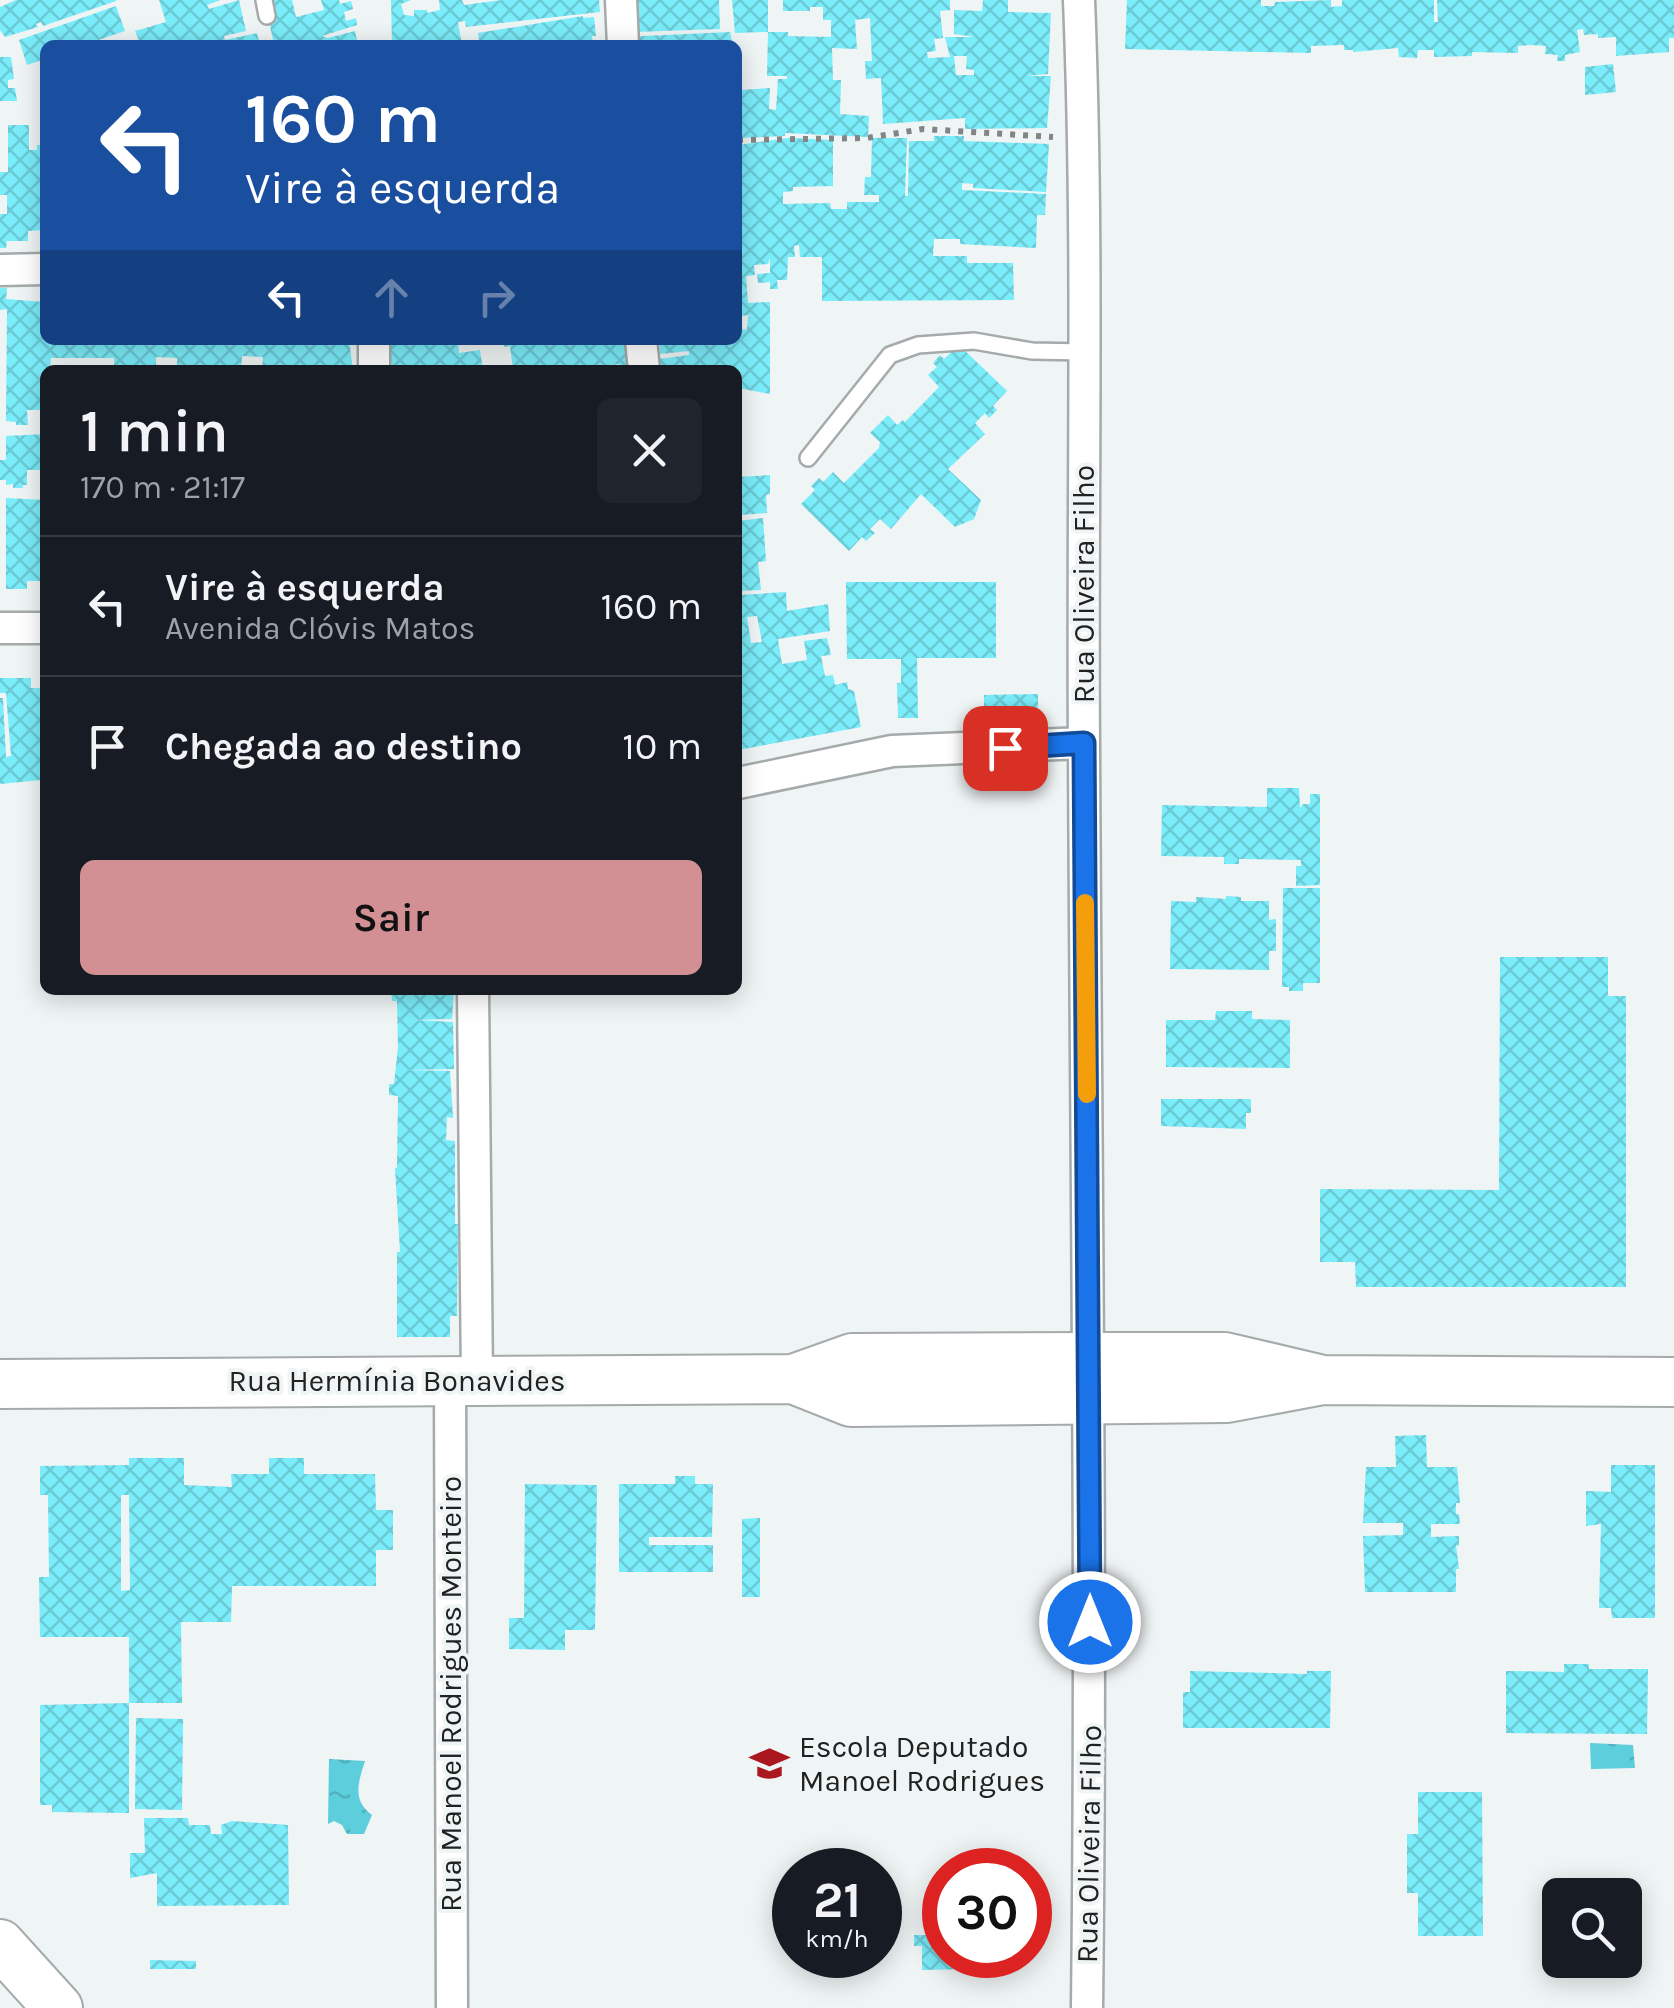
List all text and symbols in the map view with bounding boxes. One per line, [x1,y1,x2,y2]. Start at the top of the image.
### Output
text: 160 m [245,78,441,160]
icon: left [80,80,210,210]
text: Vire à esquerda [245,162,560,214]
icon: left [259,270,314,325]
icon: ahead [364,270,419,325]
icon: right [469,270,524,325]
text: 1 min [80,396,229,466]
button: close [597,398,702,503]
street label: Rua Oliveira Filho [1066,465,1102,703]
text: 170 m · 21:17 [80,469,245,506]
text: Vire à esquerda [165,565,445,610]
icon: left [80,579,135,634]
text: 160 m [601,584,702,629]
text: Avenida Clóvis Matos [165,610,475,647]
pin [963,706,1048,791]
icon: arrive [80,719,135,774]
icon: arrive [978,721,1033,776]
text: Chegada ao destino [165,724,522,769]
text: 10 m [622,724,702,769]
button: Sair [80,860,702,975]
street label: Rua Hermínia Bonavides [229,1363,565,1399]
street label: Rua Manoel Rodrigues Monteiro [433,1476,469,1912]
position arrow [1038,1570,1142,1674]
street label: Rua Oliveira Filho [1069,1725,1109,1963]
place label: Escola Deputado Manoel Rodrigues [799,1729,1045,1799]
school or university icon: Escola Deputado Manoel Rodrigues [748,1743,790,1785]
speed limit sign: 30 [922,1848,1052,1978]
text: 21 [813,1871,861,1930]
map controls [1542,1878,1642,1978]
button: search [1542,1878,1642,1978]
text: km/h [805,1924,869,1953]

